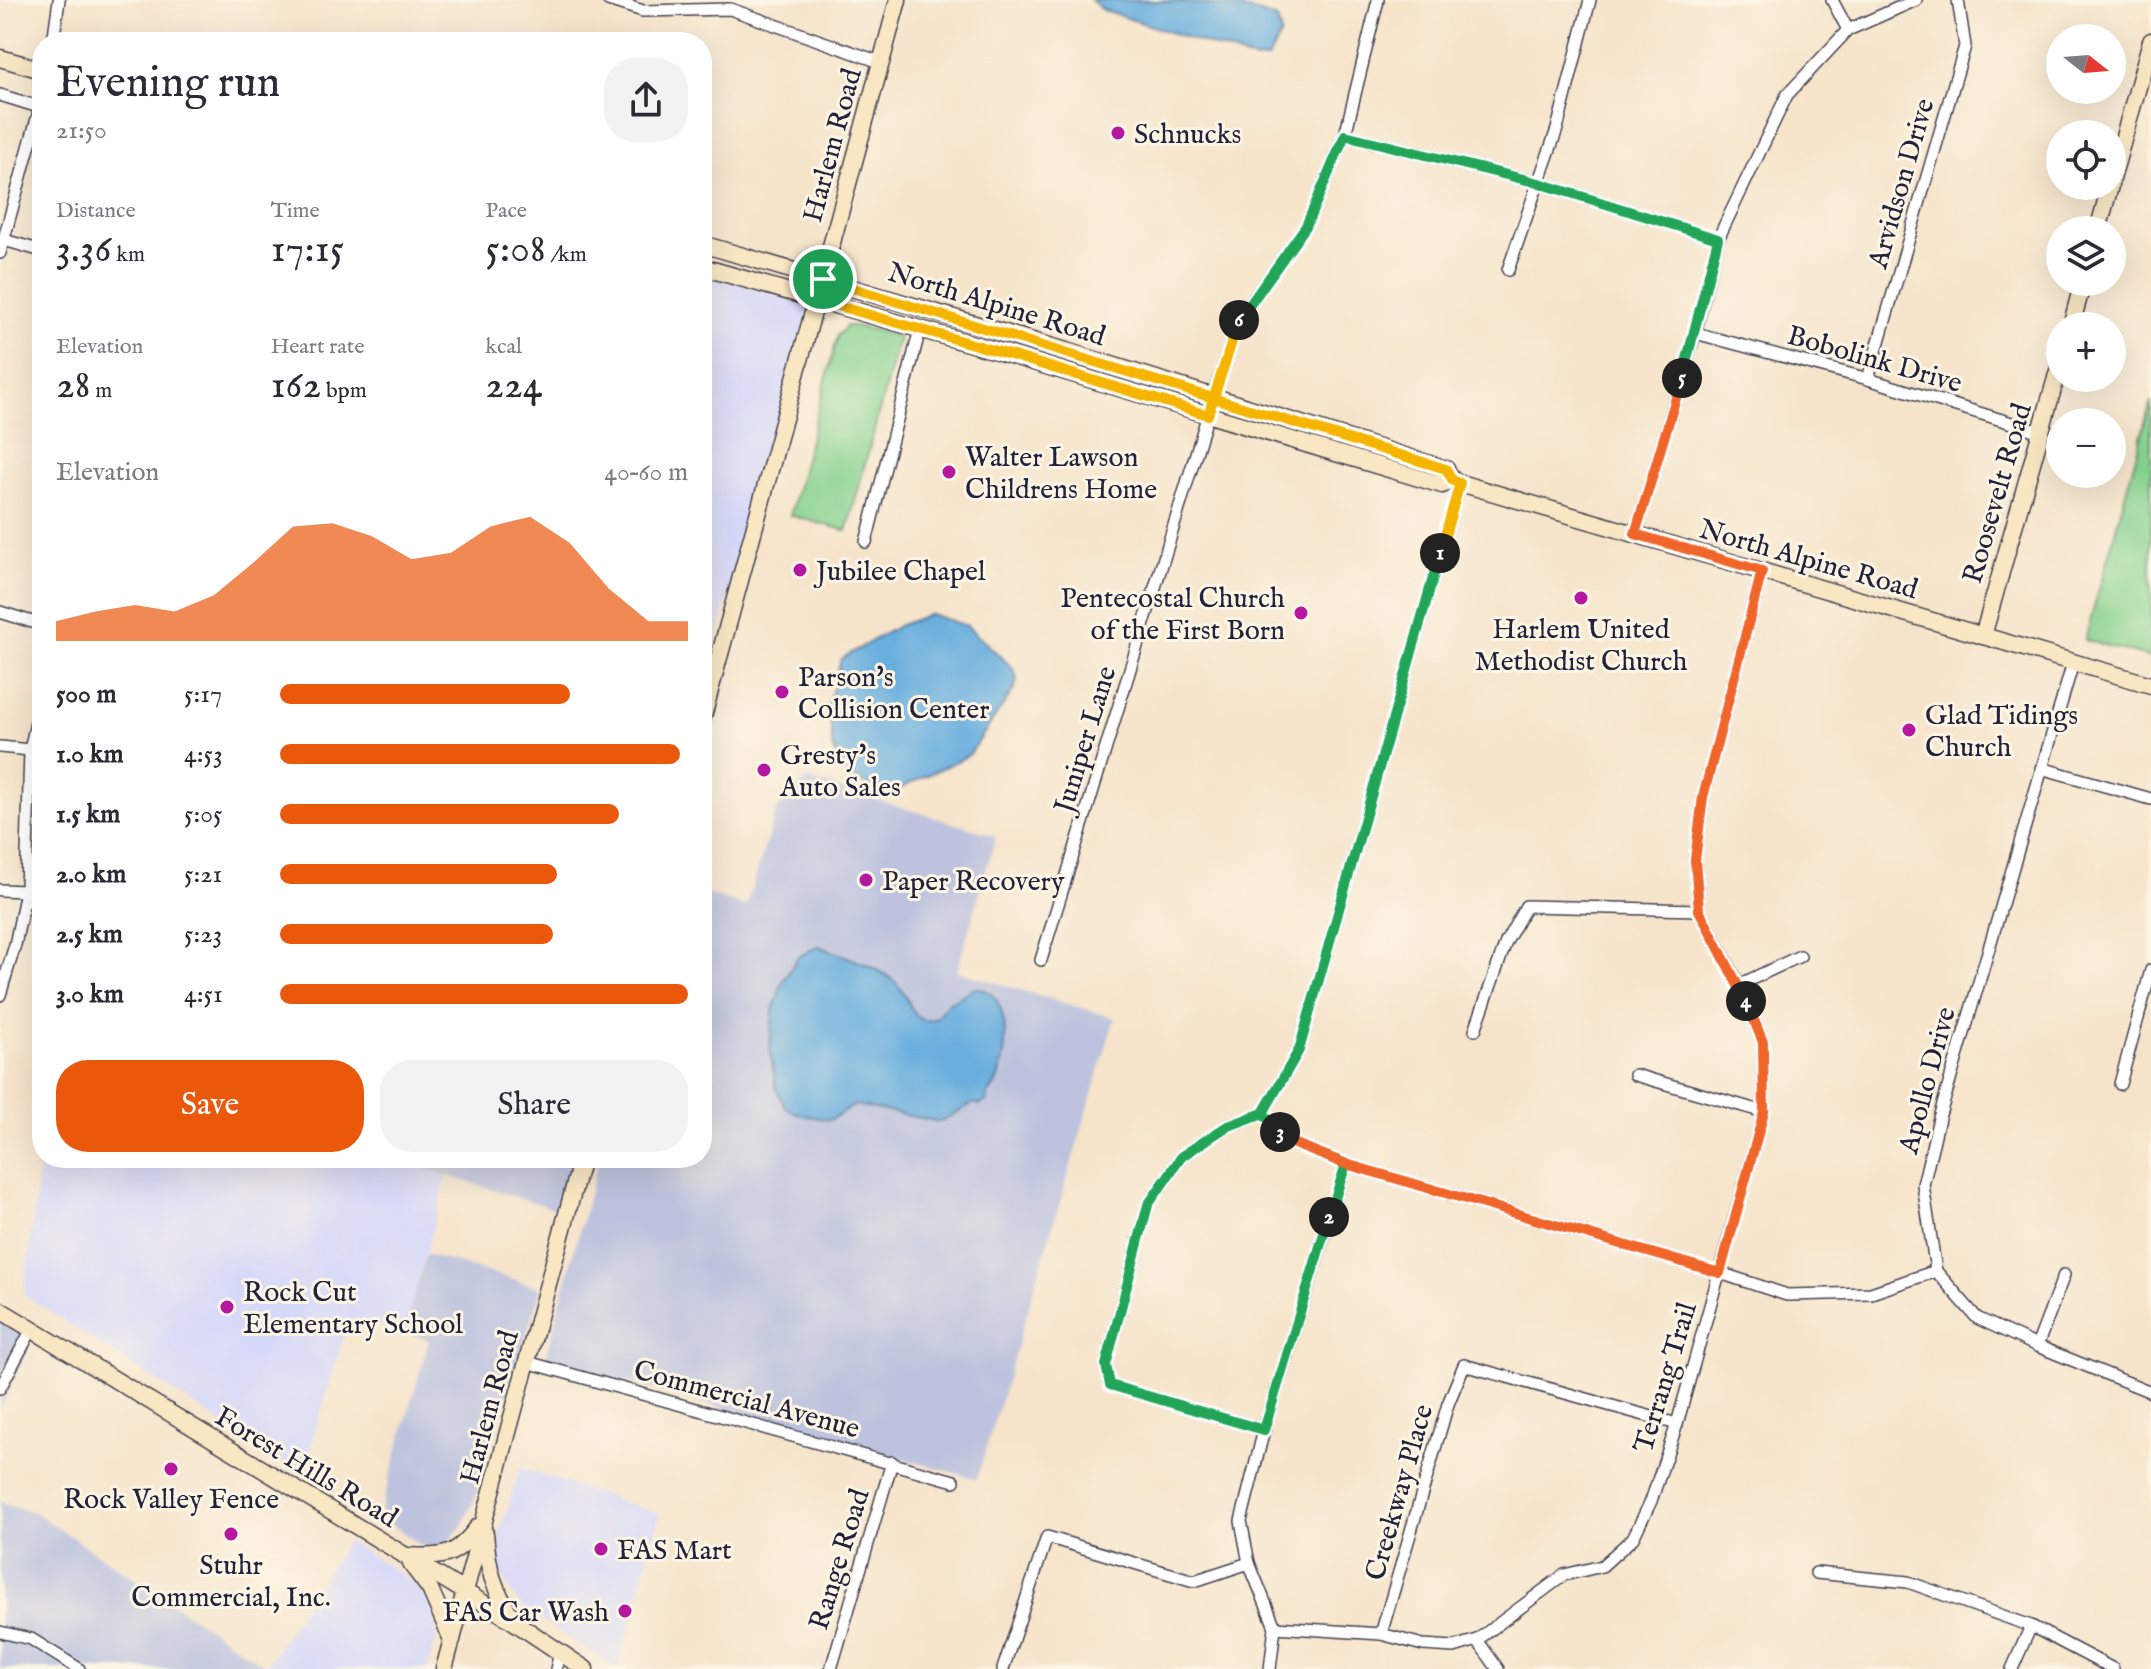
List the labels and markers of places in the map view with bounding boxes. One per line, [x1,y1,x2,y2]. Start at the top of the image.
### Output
place label: Schnucks [1134,118,1241,153]
marker: Schnucks [1109,124,1127,142]
pin [789,245,857,313]
pin: 6 [1219,300,1259,340]
pin: 5 [1662,358,1702,398]
place label: Walter Lawson Childrens Home [965,441,1157,508]
marker: Walter Lawson Childrens Home [940,463,958,481]
pin: 1 [1420,533,1460,573]
place label: Jubilee Chapel [813,555,986,590]
marker: Jubilee Chapel [791,561,809,579]
place label: Pentecostal Church of the First Born [1060,582,1285,649]
marker: Harlem United Methodist Church [1572,589,1590,607]
marker: Pentecostal Church of the First Born [1292,604,1310,622]
place label: Harlem United Methodist Church [1475,613,1688,680]
place label: Parson's Collision Center [798,661,990,728]
marker: Parson's Collision Center [773,683,791,701]
place label: Glad Tidings Church [1925,699,2078,766]
marker: Glad Tidings Church [1900,721,1918,739]
place label: Gresty's Auto Sales [779,739,901,806]
marker: Gresty's Auto Sales [755,761,773,779]
place label: Paper Recovery [882,865,1065,900]
marker: Paper Recovery [857,871,875,889]
pin: 4 [1726,981,1766,1021]
pin: 3 [1260,1112,1300,1152]
pin: 2 [1309,1197,1349,1237]
place label: Rock Cut Elementary School [243,1276,463,1343]
marker: Rock Cut Elementary School [218,1298,236,1316]
marker: Rock Valley Fence [162,1460,180,1478]
place label: Rock Valley Fence [63,1483,279,1518]
marker: Stuhr Commercial, Inc. [222,1525,240,1543]
place label: FAS Mart [617,1534,732,1569]
marker: FAS Mart [592,1540,610,1558]
place label: Stuhr Commercial, Inc. [131,1549,331,1616]
place label: FAS Car Wash [442,1596,609,1631]
marker: FAS Car Wash [616,1602,634,1620]

